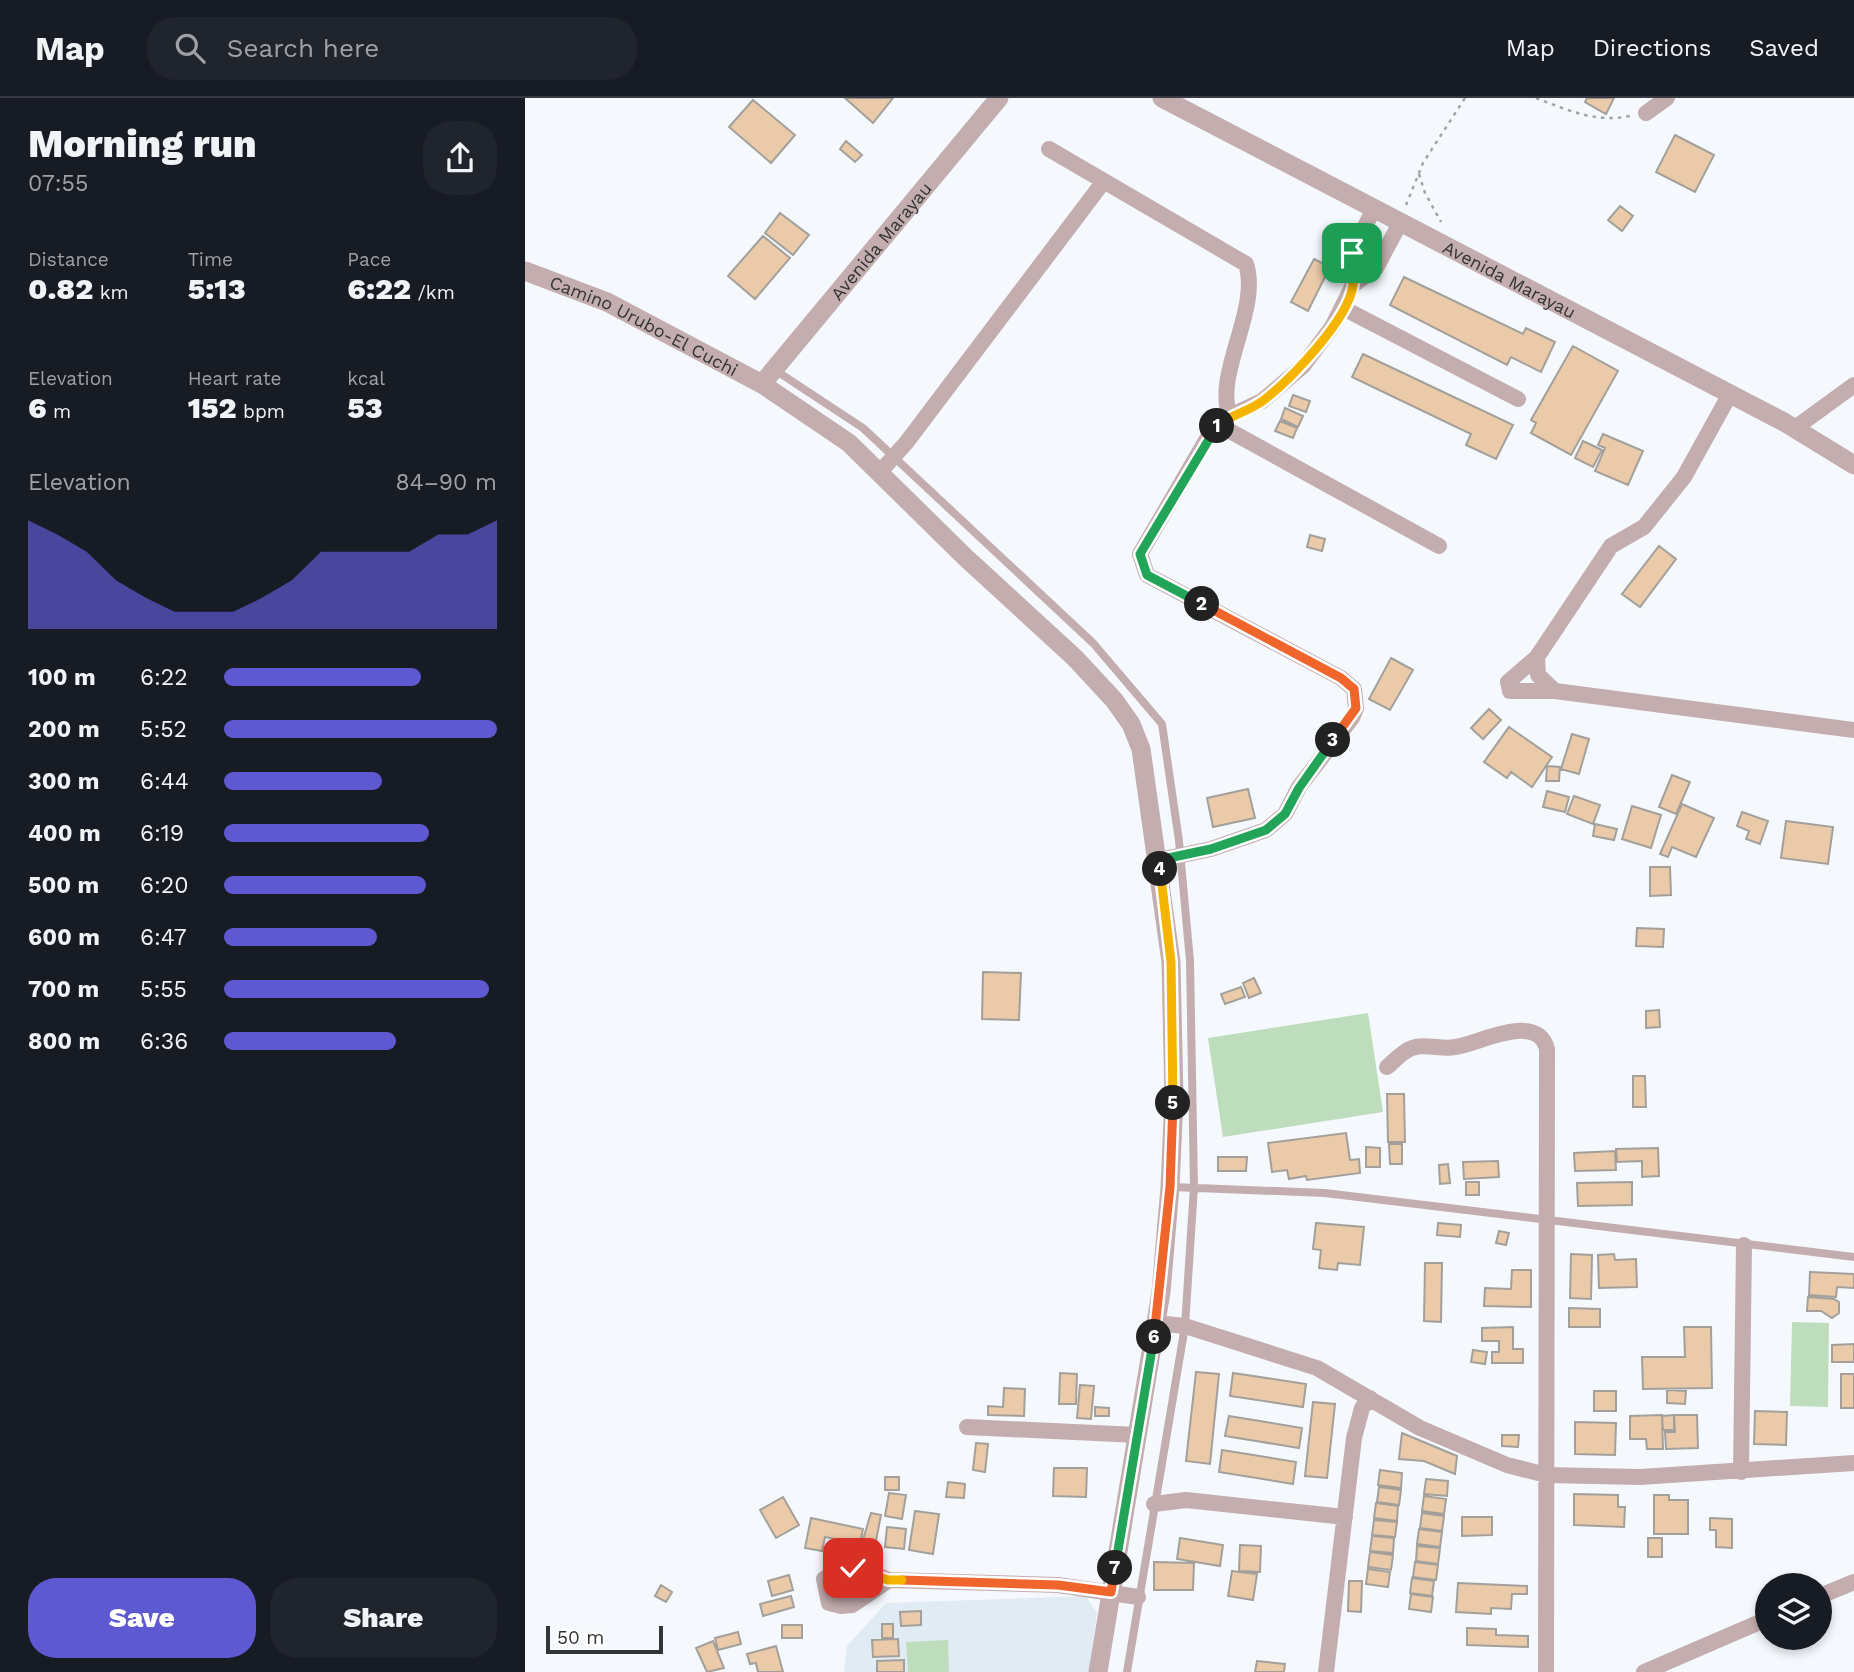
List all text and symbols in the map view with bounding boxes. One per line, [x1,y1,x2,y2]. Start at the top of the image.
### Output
search box [147,17,637,80]
text: Map [35,29,105,68]
icon: search [171,29,209,67]
text: Search here [227,33,379,63]
text: Map [1506,34,1555,62]
text: Directions [1593,34,1711,62]
text: Saved [1749,34,1819,62]
button: share [423,121,497,195]
text: Morning run [28,122,257,166]
text: 07:55 [28,170,88,197]
street label: Avenida Marayau [826,178,936,304]
pin [1322,223,1382,283]
icon: arrive [1333,234,1371,272]
street label: Avenida Marayau [1440,236,1580,322]
text: Distance [28,248,109,271]
text: Time [188,248,233,271]
text: Pace [347,248,391,271]
text: 0.82 [28,271,93,306]
text: 5:13 [188,271,246,306]
text: 6:22 [347,271,411,306]
street label: Camino Urubo-El Cuchi [547,271,742,380]
text: km [93,281,129,304]
text: /km [411,281,455,304]
text: Elevation [28,367,113,390]
text: Heart rate [188,367,282,390]
text: kcal [347,367,385,390]
text: 6 [28,390,47,425]
text: 152 [188,390,237,425]
text: 53 [347,390,383,425]
text: m [47,400,71,423]
text: bpm [237,400,285,423]
pin: 1 [1199,408,1235,444]
text: 1 [1212,414,1221,437]
text: Elevation [28,469,131,496]
text: 84–90 m [396,469,497,496]
pin: 2 [1185,587,1219,622]
text: 2 [1196,592,1207,615]
text: 100 m [28,664,96,691]
text: 6:22 [140,664,188,691]
text: 200 m [28,716,100,743]
text: 5:52 [140,716,187,743]
pin: 3 [1315,722,1351,758]
text: 3 [1327,728,1338,751]
text: 300 m [28,768,99,795]
text: 6:44 [140,768,189,795]
text: 400 m [28,820,101,847]
text: 6:19 [140,820,184,847]
pin: 4 [1143,852,1177,886]
text: 4 [1153,857,1166,880]
text: 500 m [28,872,99,899]
text: 6:20 [140,872,189,899]
text: 600 m [28,924,100,951]
text: 6:47 [140,924,187,951]
text: 700 m [28,976,99,1003]
text: 5:55 [140,976,187,1003]
text: 800 m [28,1028,100,1055]
text: 6:36 [140,1028,188,1055]
pin: 5 [1155,1086,1191,1121]
text: 5 [1167,1091,1178,1114]
pin: 6 [1137,1320,1171,1354]
text: 6 [1148,1325,1159,1348]
pin [823,1538,883,1598]
icon: check [834,1549,872,1587]
pin: 7 [1097,1550,1133,1586]
text: 7 [1109,1556,1120,1579]
map controls [1755,1573,1832,1650]
button: layers [1755,1573,1832,1650]
button: Save [28,1578,256,1658]
button: Share [270,1578,497,1658]
scale bar [546,1623,663,1655]
text: 50 m [557,1626,604,1649]

